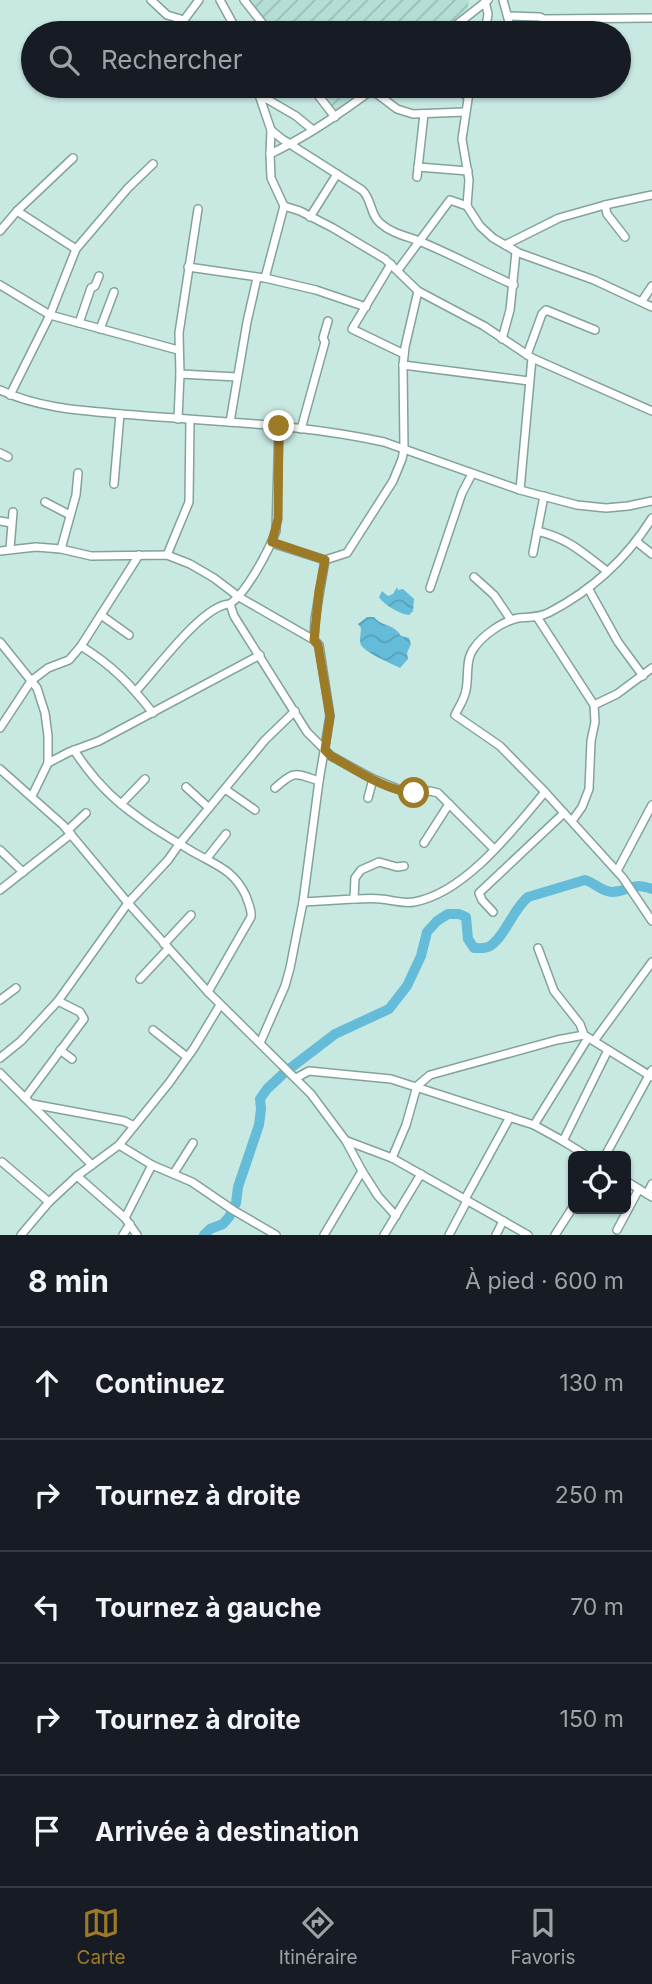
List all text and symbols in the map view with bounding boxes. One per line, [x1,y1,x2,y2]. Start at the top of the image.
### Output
search box [21,21,631,98]
icon: search [45,41,83,79]
text: Rechercher [101,44,242,75]
route end [263,410,294,441]
route start [398,777,429,808]
map controls [568,1151,631,1214]
button: locate [568,1151,631,1214]
text: 8 min [28,1263,109,1299]
text: À pied · 600 m [465,1267,624,1295]
icon: ahead [28,1364,66,1402]
text: Continuez [95,1368,225,1399]
text: 130 m [559,1369,624,1397]
icon: right [28,1476,66,1514]
text: Tournez à droite [95,1480,301,1511]
text: 250 m [555,1481,624,1509]
icon: left [28,1588,66,1626]
text: Tournez à gauche [95,1592,321,1623]
text: 70 m [570,1593,624,1621]
icon: right [28,1700,66,1738]
text: Tournez à droite [95,1704,301,1735]
text: 150 m [560,1705,624,1733]
icon: arrive [28,1812,66,1850]
text: Arrivée à destination [95,1816,360,1847]
tab: Carte [77,1904,126,1969]
tab: Itinéraire [279,1904,358,1969]
tab: Favoris [511,1904,575,1969]

